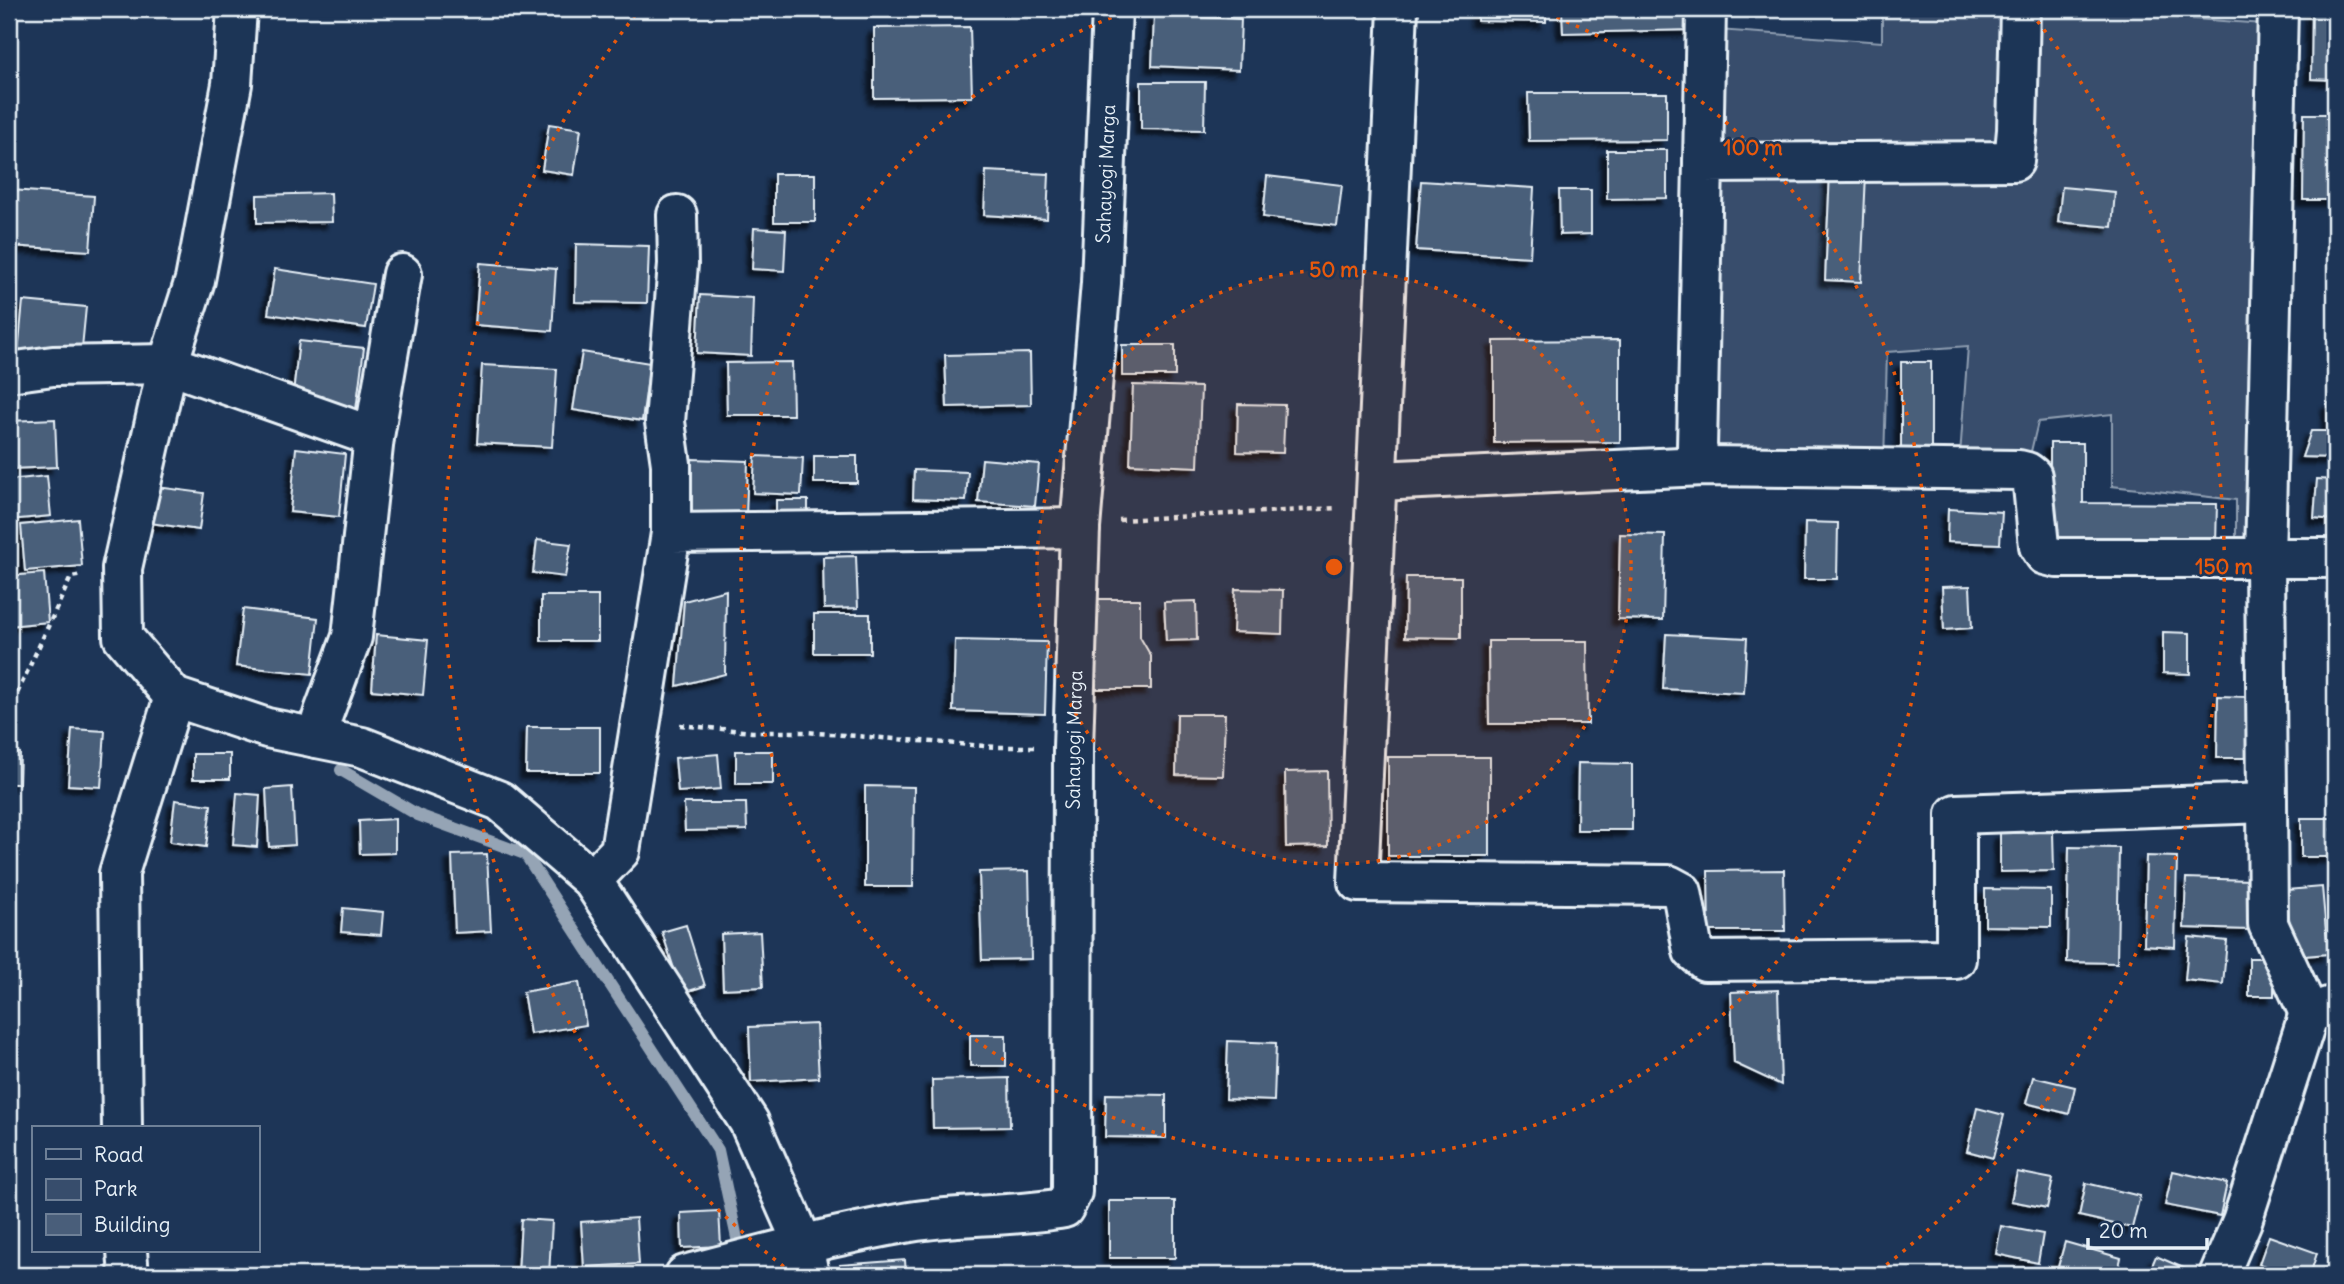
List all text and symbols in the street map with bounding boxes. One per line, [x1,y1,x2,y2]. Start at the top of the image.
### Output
street label: Sahayogi Marga [1091,104,1120,244]
text: 100 m [1723,134,1783,161]
text: 50 m [1309,256,1359,283]
text: 150 m [2195,553,2253,580]
centre of rings [1322,555,1346,579]
street label: Sahayogi Marga [1061,670,1087,809]
legend [32,1126,259,1252]
text: Road [94,1141,143,1168]
text: Park [94,1175,137,1202]
scale bar [2088,1207,2208,1251]
text: Building [94,1211,170,1238]
text: 20 m [2099,1217,2148,1244]

